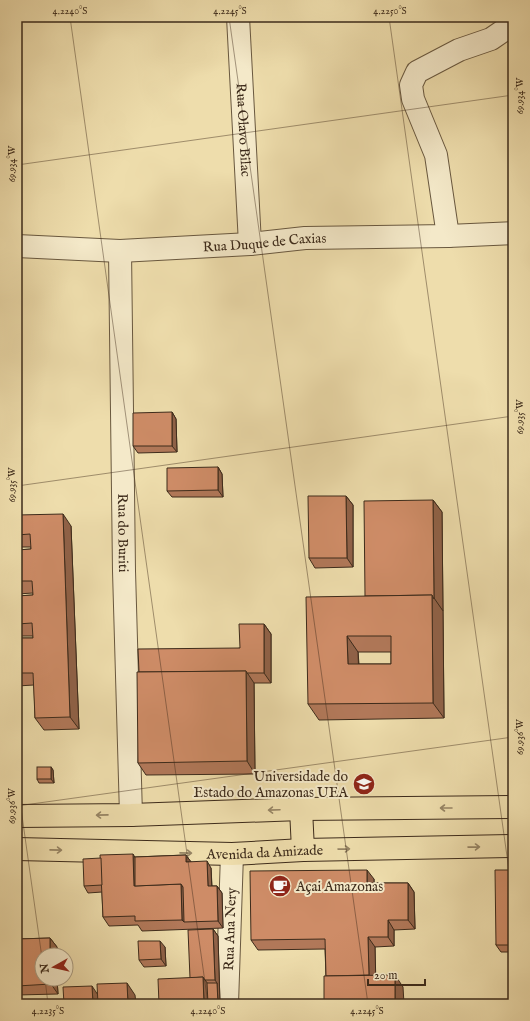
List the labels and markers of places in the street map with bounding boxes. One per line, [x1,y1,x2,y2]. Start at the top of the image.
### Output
place label: Universidade do Estado do Amazonas UEA [194,768,349,802]
school or university icon: Universidade do Estado do Amazonas UEA [351,771,377,797]
cafe icon: Açai Amazonas [267,873,293,899]
place label: Açai Amazonas [295,878,383,896]

